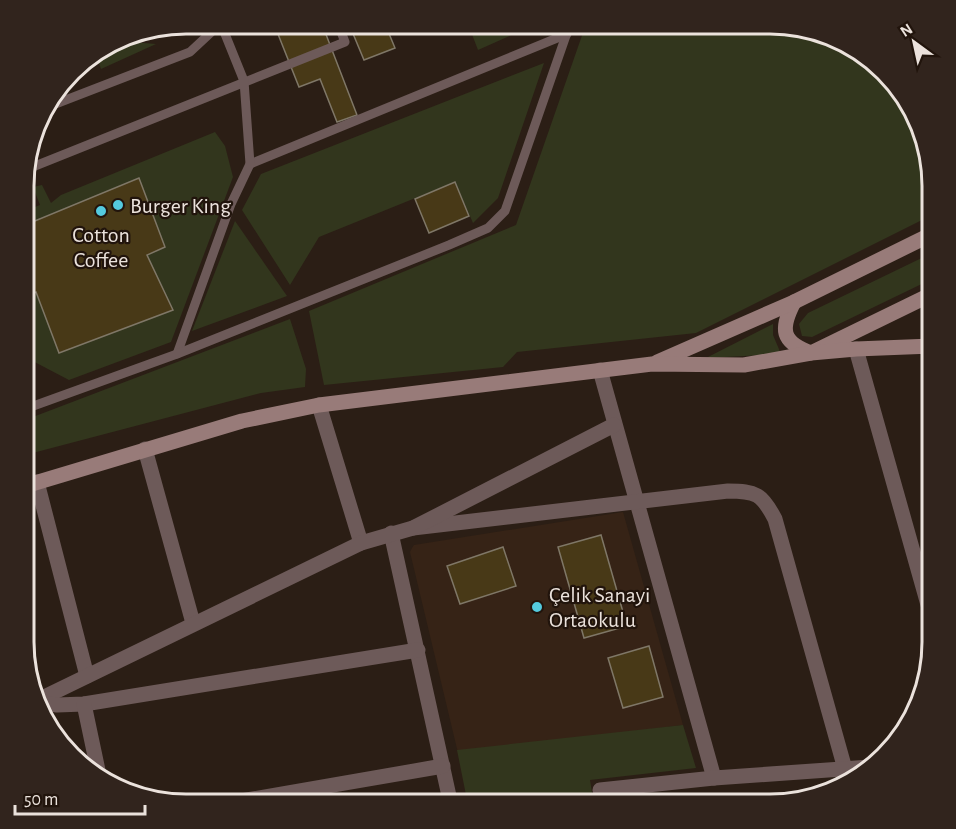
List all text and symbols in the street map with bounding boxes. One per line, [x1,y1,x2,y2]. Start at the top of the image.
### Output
north arrow [884,12,944,72]
text: N [897,21,915,40]
place label: Burger King [130,195,231,217]
marker: Burger King [111,198,125,212]
marker: Cotton Coffee [94,204,108,218]
place label: Cotton Coffee [72,224,130,271]
place label: Çelik Sanayi Ortaokulu [549,584,650,631]
marker: Çelik Sanayi Ortaokulu [530,600,544,614]
scale bar [15,778,146,816]
text: 50 m [24,791,58,809]

